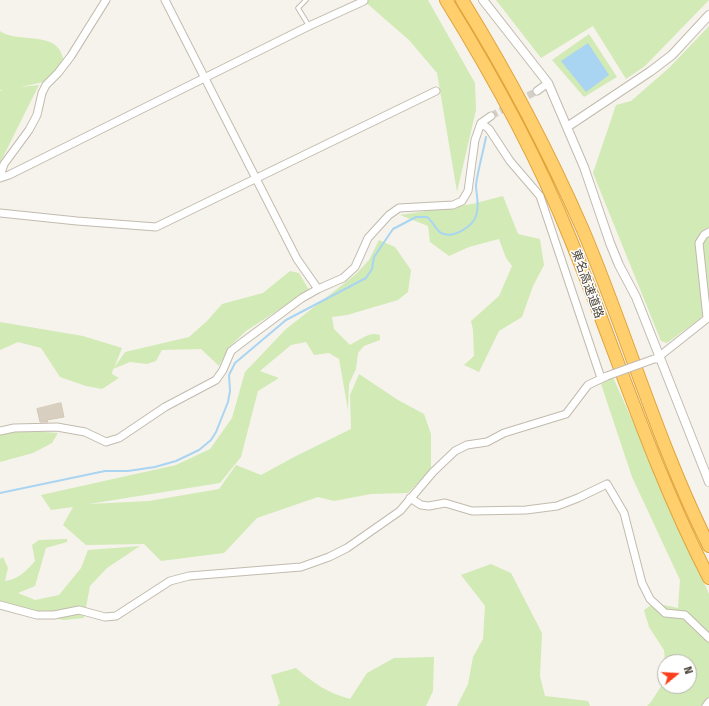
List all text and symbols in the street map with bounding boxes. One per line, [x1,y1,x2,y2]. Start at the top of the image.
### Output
street label: 東名高速道路 [568,248,606,320]
north arrow [657,654,697,694]
text: N [681,665,695,676]

